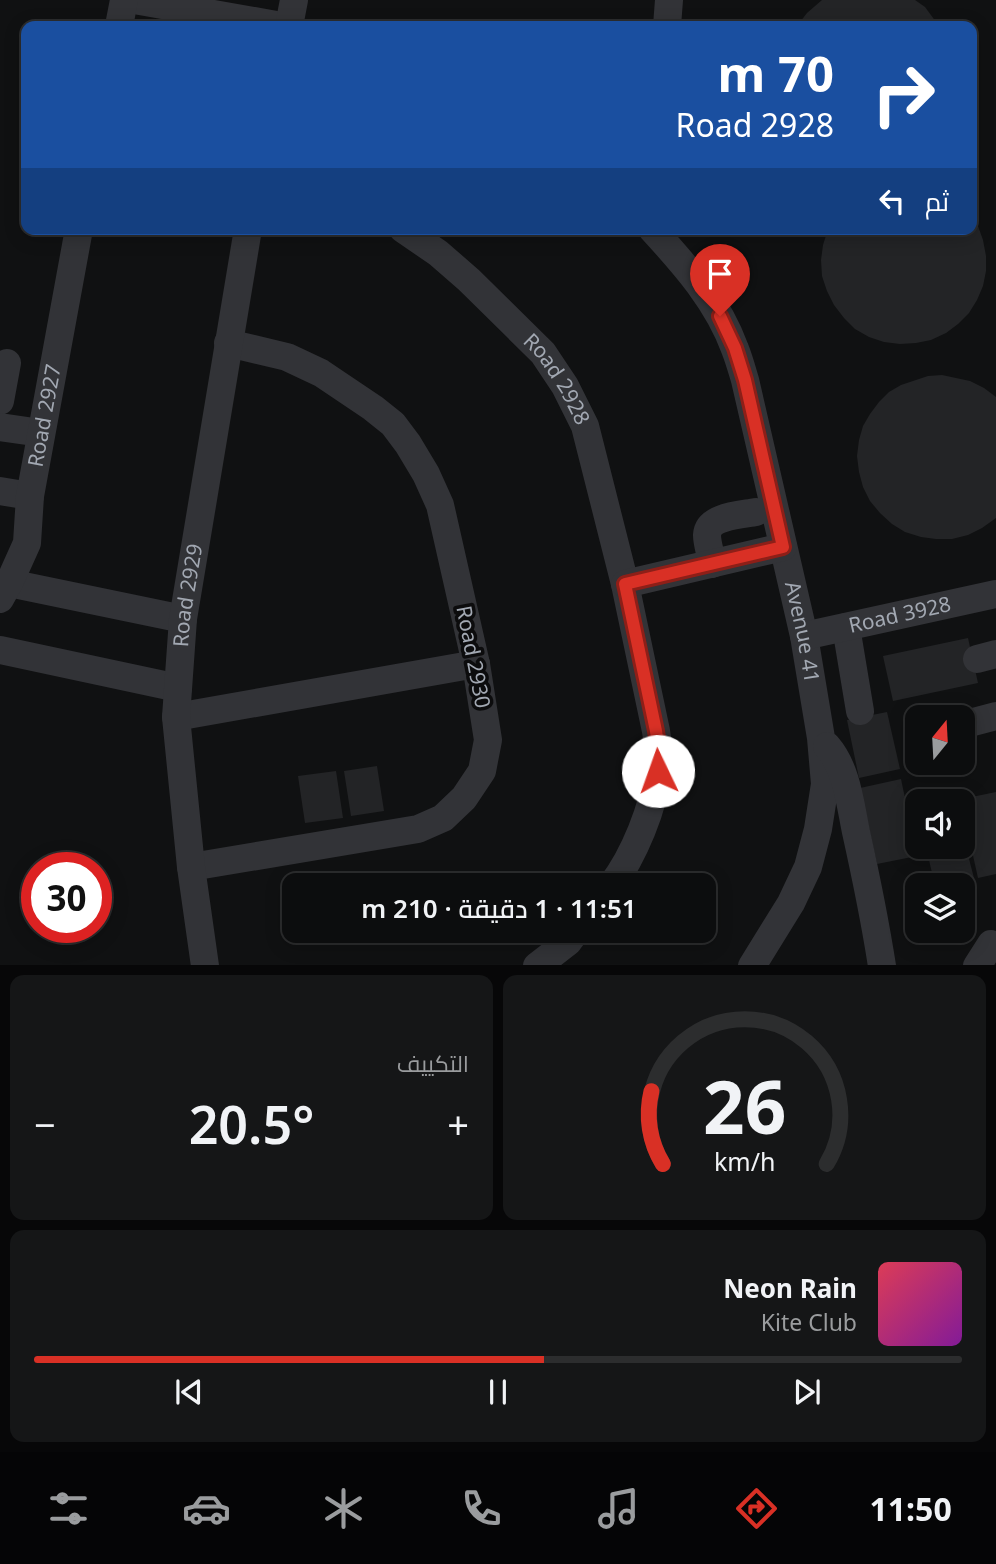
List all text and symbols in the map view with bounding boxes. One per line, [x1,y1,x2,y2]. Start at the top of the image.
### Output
text: 70 m [717,40,834,106]
icon: right [858,49,949,140]
text: Road 2928 [676,103,834,146]
icon: left [873,182,911,220]
text: ثم [925,183,949,219]
pin [690,244,750,316]
icon: arrive [701,255,739,293]
street label: Road 2928 [518,327,597,429]
street label: Road 2927 [21,362,67,469]
street label: Road 2929 [166,542,208,648]
street label: Avenue 41 [779,578,827,685]
street label: Road 3928 [846,589,953,639]
street label: Road 2930 [450,603,498,711]
north arrow [905,705,975,775]
map controls [905,705,975,943]
position arrow [621,734,695,808]
button: sound [905,789,975,859]
speed limit sign: 30 [21,852,112,943]
button: layers [905,873,975,943]
text: 11:51 · 1 دقيقة · 210 m [361,890,637,926]
text: التكييف [397,1047,469,1079]
text: 26 [703,1056,786,1155]
text: 20.5° [189,1088,314,1159]
text: − [34,1098,56,1150]
text: + [447,1098,469,1150]
text: km/h [714,1143,775,1177]
text: Neon Rain [723,1270,857,1306]
text: Kite Club [761,1306,857,1338]
icon: previous [170,1373,208,1411]
icon: pause [479,1373,517,1411]
icon: next [788,1373,826,1411]
icon: filters [44,1484,93,1533]
icon: car [182,1484,231,1533]
icon: climate [319,1484,368,1533]
icon: phone [457,1484,506,1533]
icon: music [594,1484,643,1533]
icon: directions [732,1484,781,1533]
text: 11:50 [870,1487,952,1530]

